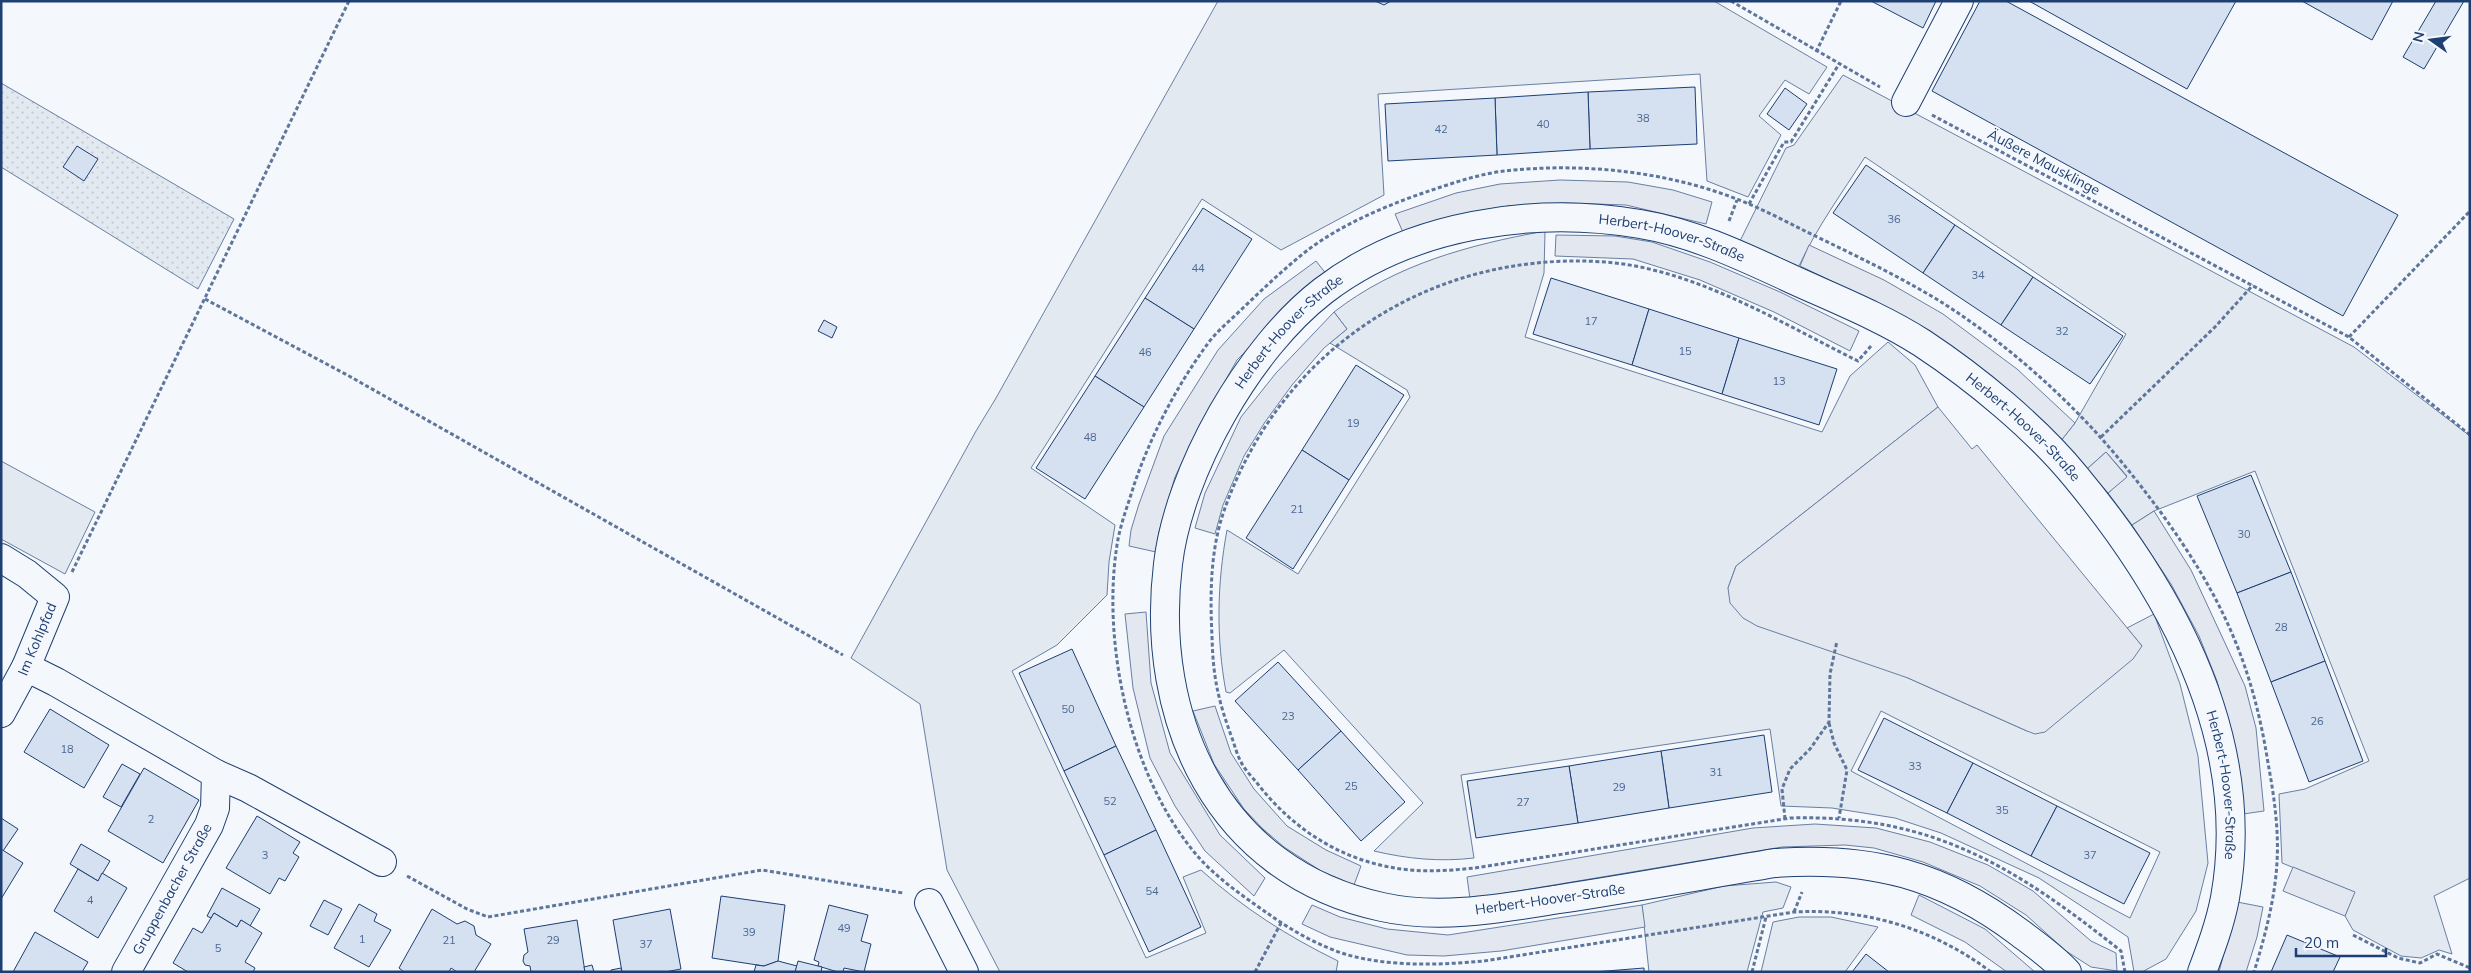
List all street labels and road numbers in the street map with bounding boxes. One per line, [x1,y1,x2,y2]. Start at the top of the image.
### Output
street label: Äußere Mausklinge [1985,125,2103,199]
street label: Herbert-Hoover-Straße [1598,210,1748,266]
street label: Herbert-Hoover-Straße [1231,270,1346,392]
street label: Herbert-Hoover-Straße [1962,368,2085,485]
street label: Im Kohlpfad [14,600,60,678]
street label: Herbert-Hoover-Straße [2202,708,2240,860]
street label: Gruppenbacher Straße [128,820,216,958]
street label: Herbert-Hoover-Straße [1474,880,1626,918]

